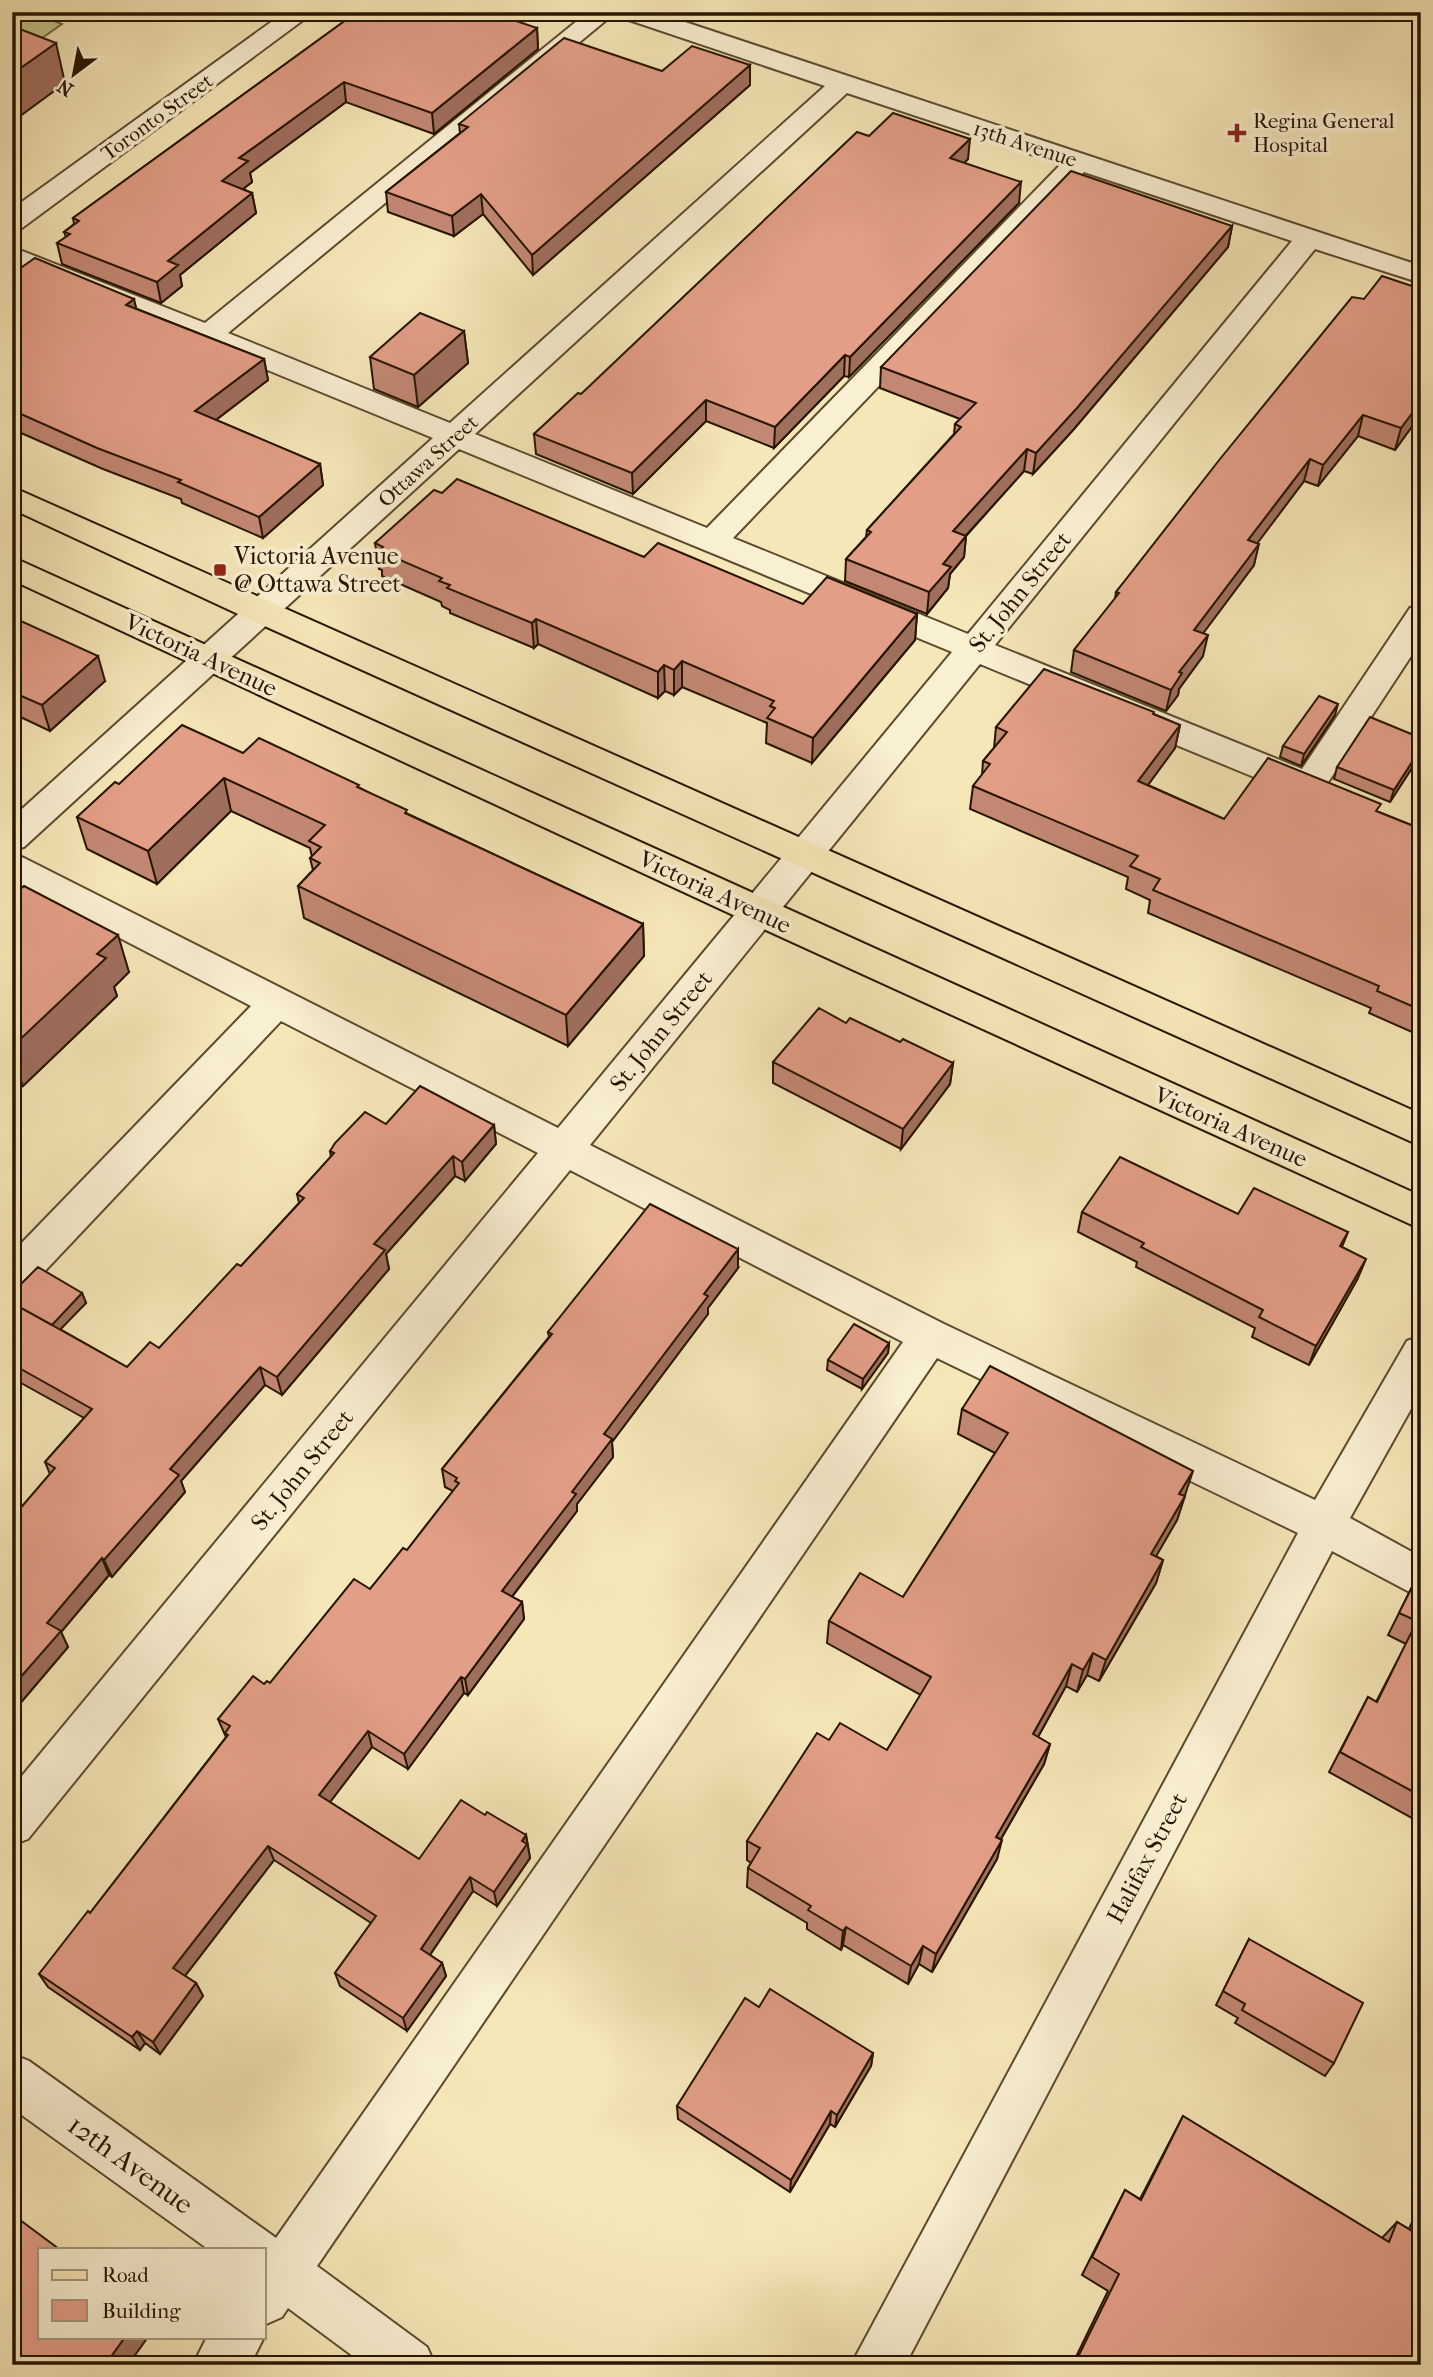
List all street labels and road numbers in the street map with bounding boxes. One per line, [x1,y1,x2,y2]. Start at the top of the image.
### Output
street label: Toronto Street [97,68,218,166]
street label: 13th Avenue [970,116,1080,172]
street label: Ottawa Street [373,410,483,512]
street label: St. John Street [963,526,1077,658]
street label: Victoria Avenue [120,607,282,703]
street label: Victoria Avenue [634,844,796,940]
street label: St. John Street [604,965,718,1097]
street label: Victoria Avenue [1149,1080,1312,1173]
street label: St. John Street [245,1404,359,1536]
street label: Halifax Street [1101,1788,1193,1928]
street label: 12th Avenue [62,2108,200,2221]

